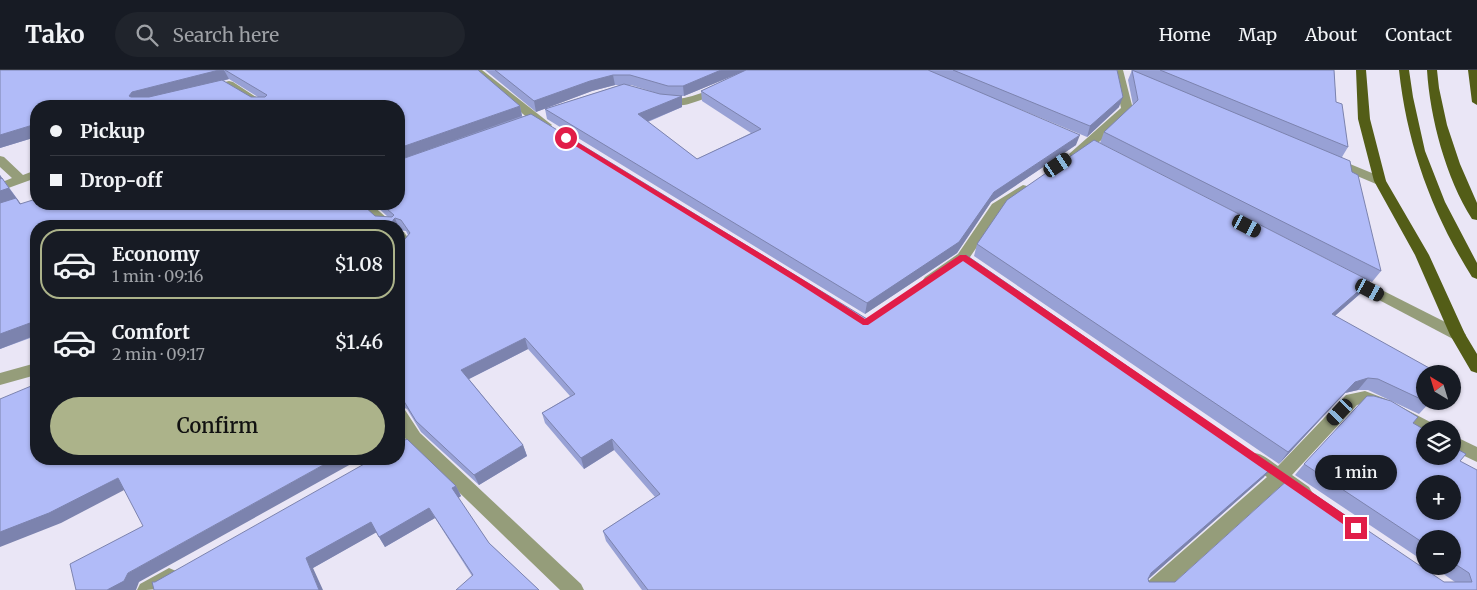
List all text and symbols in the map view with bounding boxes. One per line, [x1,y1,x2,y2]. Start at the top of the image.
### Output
search box [115,12,465,57]
text: Tako [25,19,85,50]
icon: search [133,21,161,49]
text: Search here [173,23,279,47]
text: Home [1159,23,1211,46]
text: Map [1239,23,1277,46]
text: About [1305,23,1357,46]
text: Contact [1385,23,1452,46]
text: Pickup [80,119,145,143]
route start [555,127,577,149]
car [1041,150,1074,180]
text: Drop-off [80,168,162,192]
car [1230,213,1263,239]
icon: car [52,242,97,287]
text: Economy [112,242,200,266]
text: $1.08 [334,252,383,276]
text: 1 min · 09:16 [112,266,203,286]
car [1353,276,1386,304]
icon: car [52,320,97,365]
text: Comfort [112,320,190,344]
text: $1.46 [335,330,383,354]
text: 2 min · 09:17 [112,344,205,364]
north arrow [1416,365,1461,410]
map controls [1416,365,1461,575]
car [1324,396,1355,428]
button: Confirm [50,397,385,455]
button: layers [1416,420,1461,465]
callout: 1 min [1315,456,1397,490]
text: 1 min [1334,462,1378,482]
button: + [1416,475,1461,520]
route end [1345,517,1367,539]
button: − [1416,530,1461,575]

